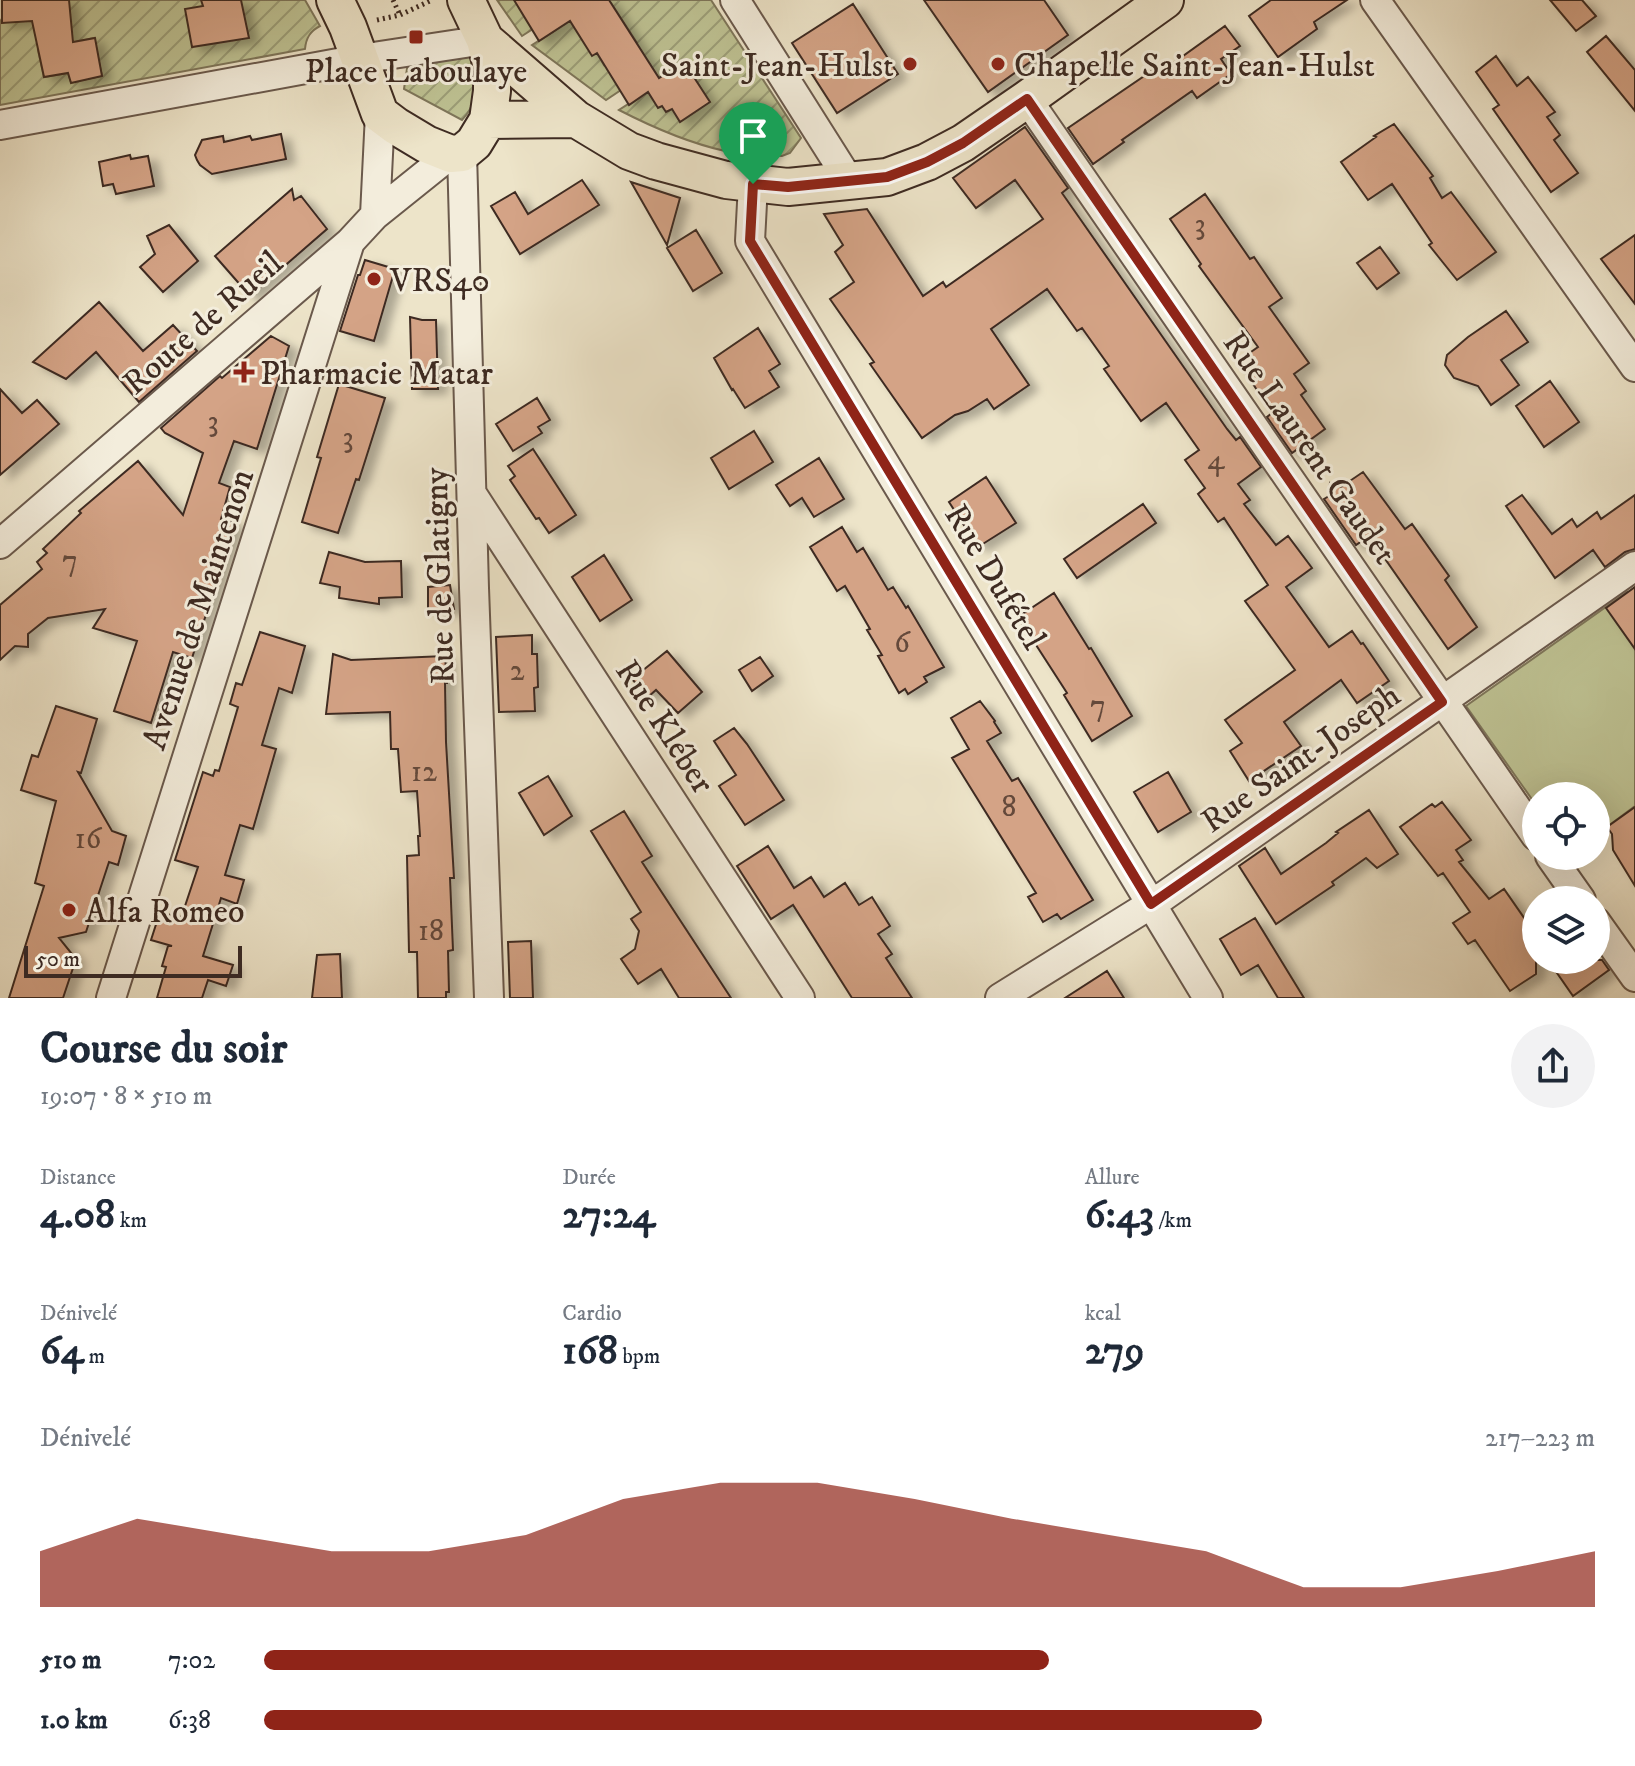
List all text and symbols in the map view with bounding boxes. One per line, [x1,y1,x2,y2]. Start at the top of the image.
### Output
marker: Place Laboulaye [407,28,425,46]
place label: Saint-Jean-Hulst [661,45,894,87]
place label: Chapelle Saint-Jean-Hulst [1014,45,1375,87]
place label: Place Laboulaye [305,51,527,93]
marker: Saint-Jean-Hulst [901,55,919,73]
marker: Chapelle Saint-Jean-Hulst [989,55,1007,73]
pin [719,102,787,184]
icon: arrive [731,114,775,158]
house number: 3 [1194,207,1206,244]
street label: Route de Rueil [115,242,292,404]
place label: VRS40 [389,260,490,302]
marker: VRS40 [365,270,383,288]
street label: Rue Laurent Gaudet [1213,324,1405,573]
place label: Pharmacie Matar [260,353,493,395]
marker: Pharmacie Matar [235,363,253,381]
house number: 3 [207,404,219,441]
house number: 3 [342,420,354,457]
house number: 4 [1207,442,1225,479]
street label: Avenue de Maintenon [134,464,264,755]
street label: Rue de Glatigny [415,466,465,685]
street label: Rue Dufétel [935,497,1054,658]
house number: 7 [62,543,78,580]
house number: 6 [894,625,911,662]
street label: Rue Kléber [606,652,723,802]
house number: 2 [510,653,525,690]
street label: Rue Saint-Joseph [1194,674,1409,843]
house number: 7 [1090,688,1106,725]
house number: 12 [411,754,437,791]
map controls [1522,782,1610,974]
button: locate [1522,782,1610,870]
house number: 8 [1001,789,1017,826]
house number: 16 [75,821,103,858]
button: layers [1522,886,1610,974]
place label: Alfa Romeo [85,891,244,933]
marker: Alfa Romeo [60,901,78,919]
house number: 18 [418,913,444,950]
scale bar [24,942,242,978]
text: 50 m [36,946,80,973]
text: Course du soir [40,1022,287,1077]
button: share [1511,1024,1595,1108]
text: 19:07 · 8 × 510 m [40,1080,212,1113]
text: Distance [40,1164,116,1191]
text: Durée [562,1164,616,1191]
text: Allure [1085,1164,1140,1191]
text: 4.08 [40,1191,115,1241]
text: 27:24 [562,1191,655,1241]
text: 6:43 [1085,1191,1154,1241]
text: km [115,1207,147,1234]
text: /km [1154,1207,1192,1234]
text: Dénivelé [40,1300,117,1327]
text: Cardio [562,1300,622,1327]
text: kcal [1085,1300,1121,1327]
text: 64 [40,1327,84,1377]
text: 168 [562,1327,618,1377]
text: 279 [1085,1327,1144,1377]
text: m [84,1343,105,1370]
text: bpm [618,1343,660,1370]
text: Dénivelé [40,1422,131,1455]
text: 217–223 m [1485,1422,1595,1455]
text: 510 m [40,1644,101,1677]
text: 7:02 [168,1644,215,1677]
text: 1.0 km [40,1704,108,1737]
text: 6:38 [168,1704,211,1737]

